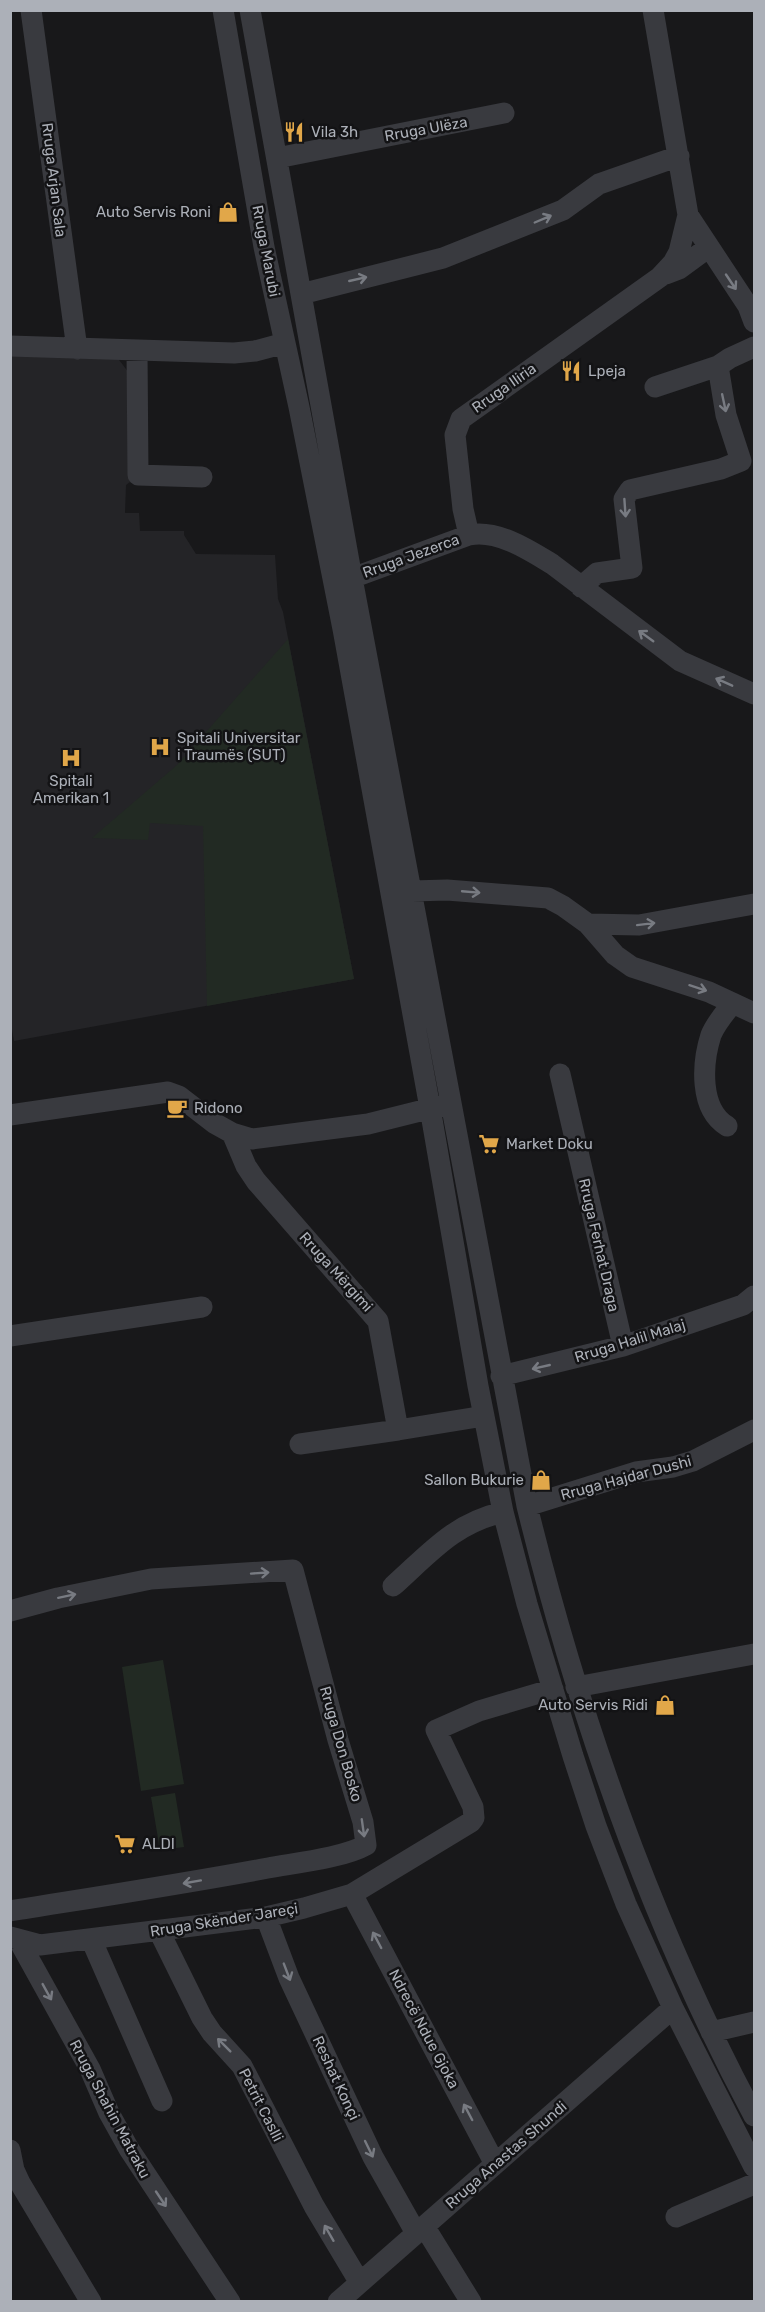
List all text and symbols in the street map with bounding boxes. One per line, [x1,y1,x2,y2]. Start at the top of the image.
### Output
street label: Rruga Ulëza [383,113,469,145]
restaurant icon: Vila 3h [282,120,306,144]
street label: Rruga Arjan Sala [38,122,70,238]
place label: Vila 3h [311,123,358,141]
shop icon: Auto Servis Roni [216,200,240,224]
place label: Auto Servis Roni [96,203,211,221]
street label: Rruga Marubi [248,204,284,298]
one-way arrow [533,213,552,224]
one-way arrow [348,273,367,285]
one-way arrow [725,273,737,289]
street label: Rruga Iliria [468,359,540,417]
restaurant icon: Lpeja [559,359,583,383]
place label: Lpeja [588,362,626,380]
one-way arrow [719,393,730,413]
one-way arrow [620,497,631,517]
street label: Rruga Jezerca [360,530,462,582]
one-way arrow [638,629,654,642]
one-way arrow [715,676,734,687]
place label: Spitali Universitar i Traumës (SUT) [177,729,301,764]
hospital icon: Spitali Universitar i Traumës (SUT) [148,735,172,759]
hospital icon: Spitali Amerikan 1 [59,746,83,770]
place label: Spitali Amerikan 1 [33,772,109,807]
one-way arrow [460,887,480,898]
one-way arrow [635,918,655,929]
one-way arrow [688,983,707,994]
cafe icon: Ridono [165,1096,189,1120]
place label: Ridono [194,1099,243,1117]
supermarket icon: Market Doku [477,1132,501,1156]
place label: Market Doku [506,1135,593,1153]
street label: Rruga Ferhat Draga [575,1176,623,1314]
street label: Rruga Mërgimi [296,1228,376,1316]
street label: Rruga Halil Malaj [572,1316,688,1366]
one-way arrow [531,1361,550,1373]
street label: Rruga Hajdar Dushi [559,1452,693,1504]
shop icon: Sallon Bukurie [529,1468,553,1492]
place label: Sallon Bukurie [424,1471,524,1489]
one-way arrow [250,1567,270,1578]
one-way arrow [57,1590,76,1601]
street label: Rruga Don Bosko [316,1684,366,1804]
shop icon: Auto Servis Ridi [653,1693,677,1717]
place label: Auto Servis Ridi [538,1696,648,1714]
one-way arrow [358,1817,369,1837]
supermarket icon: ALDI [113,1832,137,1856]
place label: ALDI [142,1835,175,1853]
one-way arrow [183,1877,203,1888]
street label: Rruga Skënder Jareçi [149,1899,299,1941]
one-way arrow [371,1932,383,1949]
one-way arrow [282,1962,293,1981]
street label: Ndrecë Ndue Gjoka [385,1966,463,2092]
one-way arrow [41,1983,53,2000]
street label: Reshat Konçi [309,2033,363,2123]
street label: Rruga Shahin Matraku [66,2037,154,2181]
one-way arrow [217,2038,231,2053]
street label: Petrit Caslli [235,2066,287,2144]
street label: Rruga Anastas Shundi [442,2097,570,2213]
one-way arrow [462,2104,473,2122]
one-way arrow [364,2139,376,2157]
one-way arrow [155,2191,167,2207]
one-way arrow [323,2225,335,2242]

